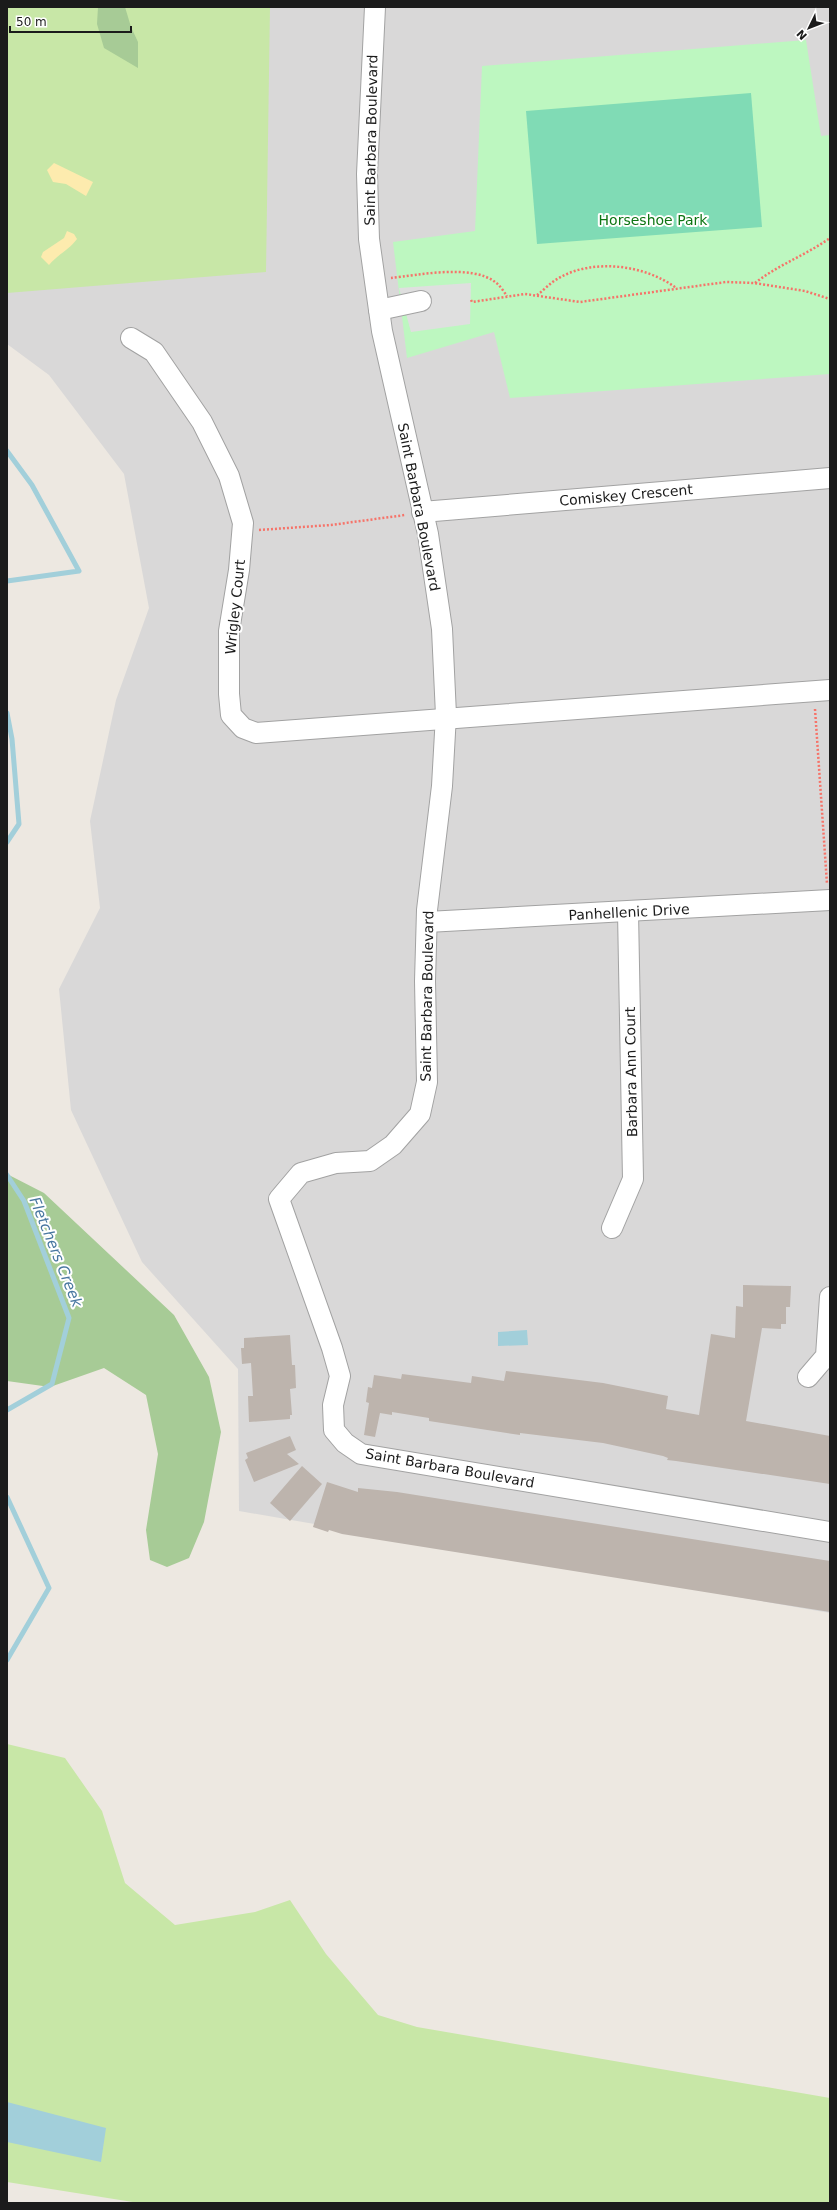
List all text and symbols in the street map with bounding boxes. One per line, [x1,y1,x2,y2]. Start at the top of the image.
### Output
scale bar [10,8,131,34]
north arrow [789,8,829,48]
text: 50 m [16,15,47,29]
text: N [794,27,810,42]
street label: Saint Barbara Boulevard [362,54,380,226]
park label: Horseshoe Park [599,212,708,228]
street label: Saint Barbara Boulevard [395,421,443,593]
street label: Comiskey Crescent [559,481,694,509]
street label: Wrigley Court [222,558,248,655]
street label: Panhellenic Drive [568,901,690,923]
street label: Saint Barbara Boulevard [418,910,436,1082]
street label: Barbara Ann Court [622,1006,640,1137]
water label: Fletchers Creek [26,1194,87,1311]
street label: Saint Barbara Boulevard [364,1445,536,1491]

